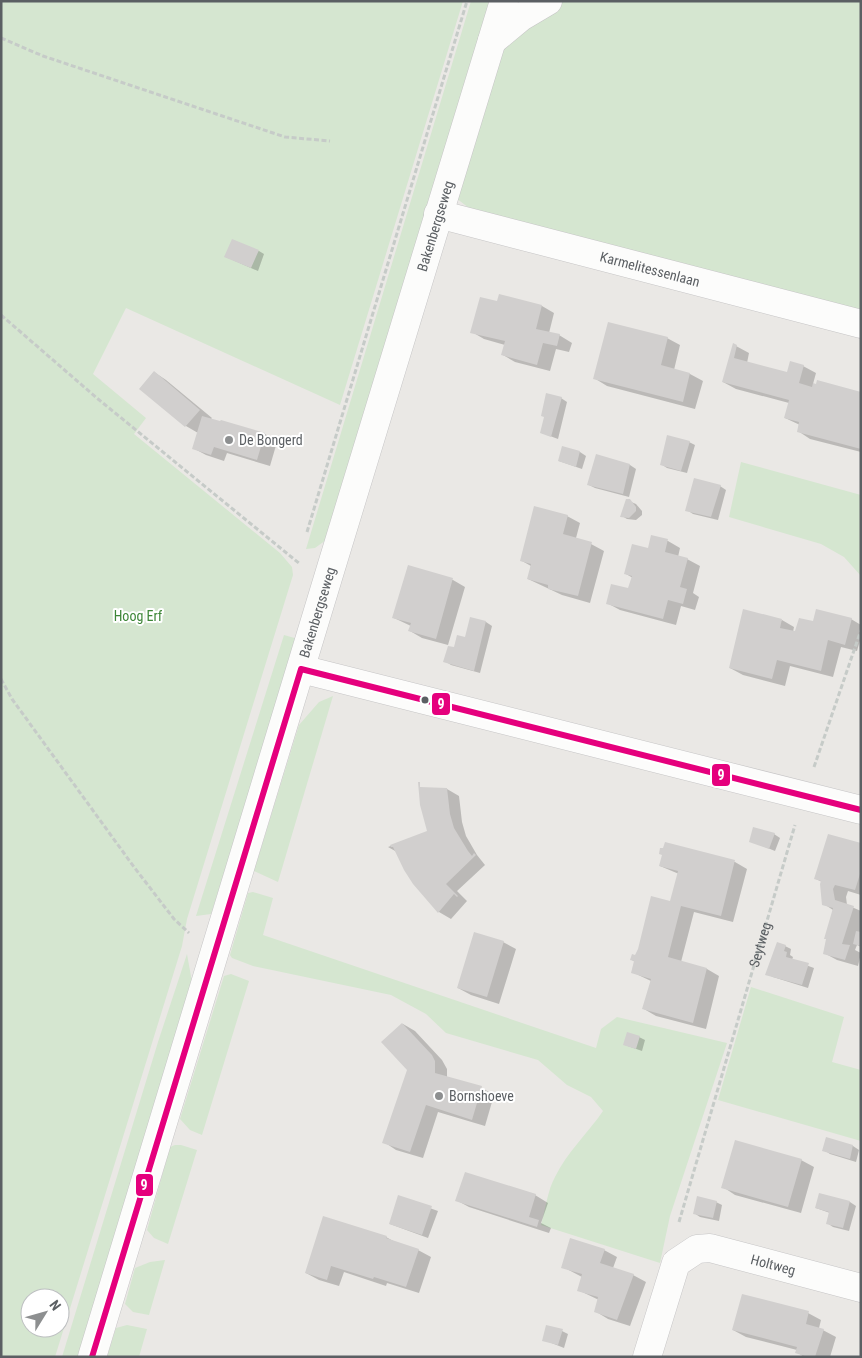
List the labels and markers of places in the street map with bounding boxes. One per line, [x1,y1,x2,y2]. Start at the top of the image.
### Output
place label: De Bongerd [239,432,303,448]
marker: De Bongerd [223,434,235,446]
unlabelled marker [420,695,430,705]
place label: Bornshoeve [449,1088,514,1104]
marker: Bornshoeve [433,1090,445,1102]

